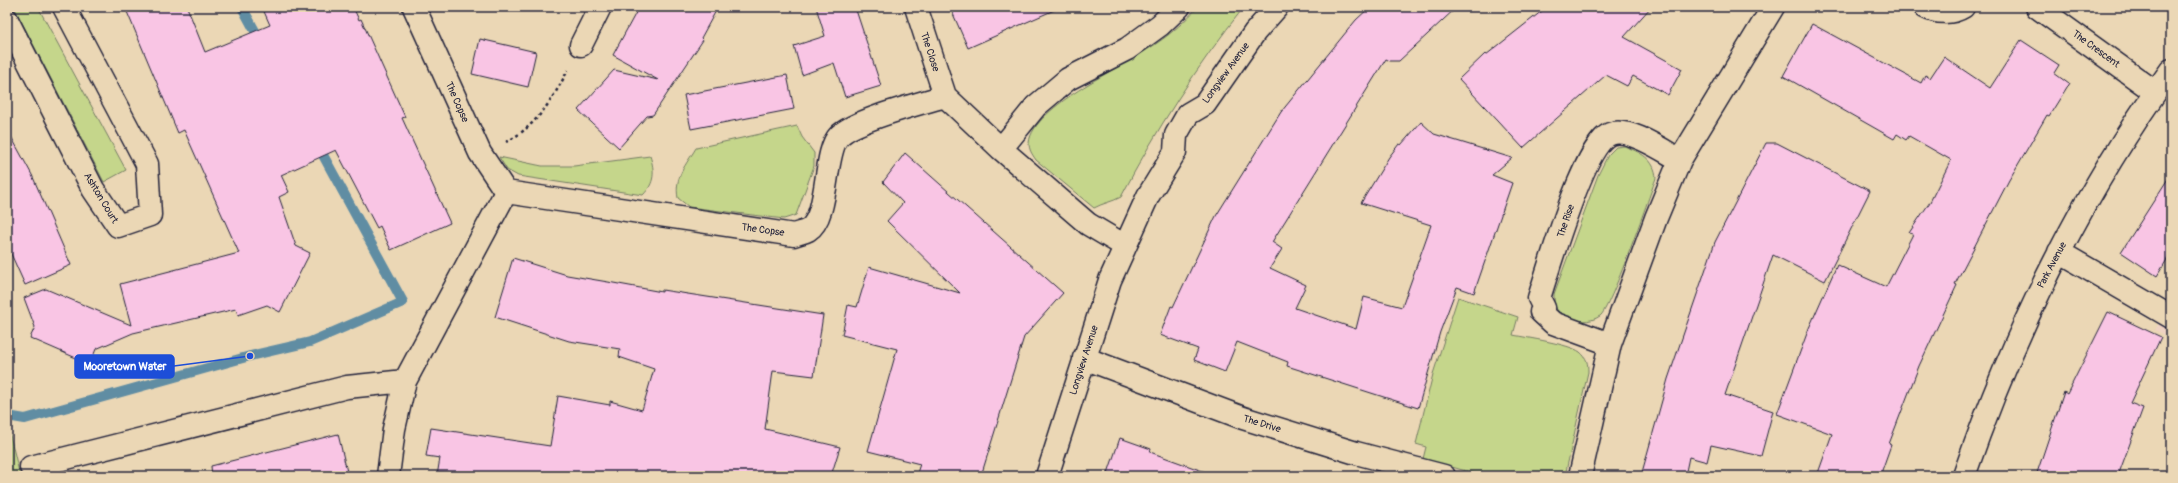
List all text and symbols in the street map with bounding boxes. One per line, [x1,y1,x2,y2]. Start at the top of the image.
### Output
street label: The Crescent [2070,28,2123,71]
street label: The Close [918,31,942,73]
street label: Longview Avenue [1200,40,1252,106]
street label: The Copse [443,80,471,124]
street label: Ashton Court [81,171,121,226]
street label: The Rise [1555,203,1577,239]
street label: The Copse [741,221,785,239]
street label: Park Avenue [2035,240,2069,290]
street label: Longview Avenue [1067,324,1101,396]
callout: Mooretown Water [75,355,174,378]
text: Mooretown Water [83,360,168,373]
street label: The Drive [1242,413,1282,435]

